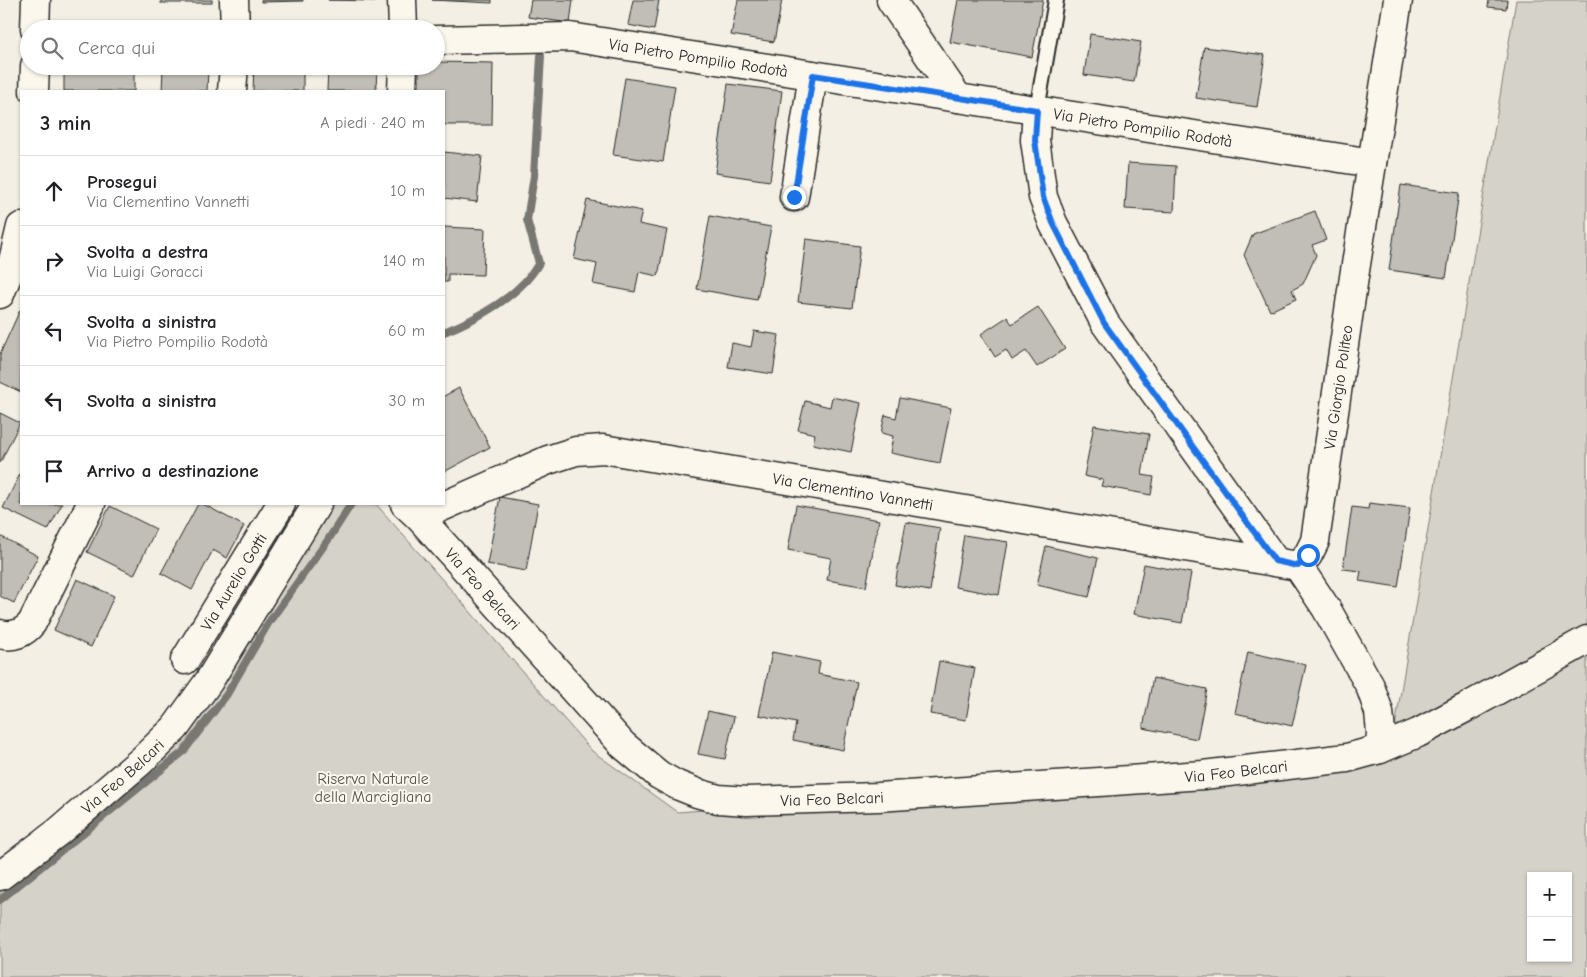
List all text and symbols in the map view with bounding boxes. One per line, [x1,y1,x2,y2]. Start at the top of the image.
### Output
search box [20,20,445,75]
icon: search [38,34,66,62]
street label: Via Pietro Pompilio Rodotà [607,35,789,81]
text: Cerca qui [78,37,155,59]
street label: Via Pietro Pompilio Rodotà [1052,105,1234,151]
text: 3 min [40,111,91,135]
text: A piedi · 240 m [320,114,425,132]
text: Prosegui [87,171,157,193]
icon: ahead [40,177,68,205]
text: 10 m [390,182,425,200]
route end [783,186,806,209]
text: Via Clementino Vannetti [87,193,250,211]
text: Svolta a destra [87,241,208,263]
icon: right [40,247,68,275]
text: 140 m [383,252,425,270]
text: Via Luigi Goracci [87,263,203,281]
text: Svolta a sinistra [87,311,217,333]
icon: left [40,317,68,345]
text: 60 m [388,322,425,340]
street label: Via Giorgio Politeo [1321,324,1357,451]
text: Via Pietro Pompilio Rodotà [87,333,268,351]
icon: left [40,387,68,415]
text: Svolta a sinistra [87,390,217,412]
text: 30 m [389,392,425,410]
icon: arrive [40,457,68,485]
text: Arrivo a destinazione [87,460,259,482]
street label: Via Clementino Vannetti [771,470,935,514]
street label: Via Aurelio Gotti [197,530,271,634]
route start [1297,544,1320,567]
street label: Via Feo Belcari [441,545,523,634]
street label: Via Feo Belcari [78,736,168,818]
street label: Via Feo Belcari [1184,757,1289,786]
park label: Riserva Naturale della Marcigliana [315,770,431,806]
street label: Via Feo Belcari [780,789,884,810]
map controls [1527,872,1572,962]
button: + [1527,872,1572,917]
button: − [1527,917,1572,962]

